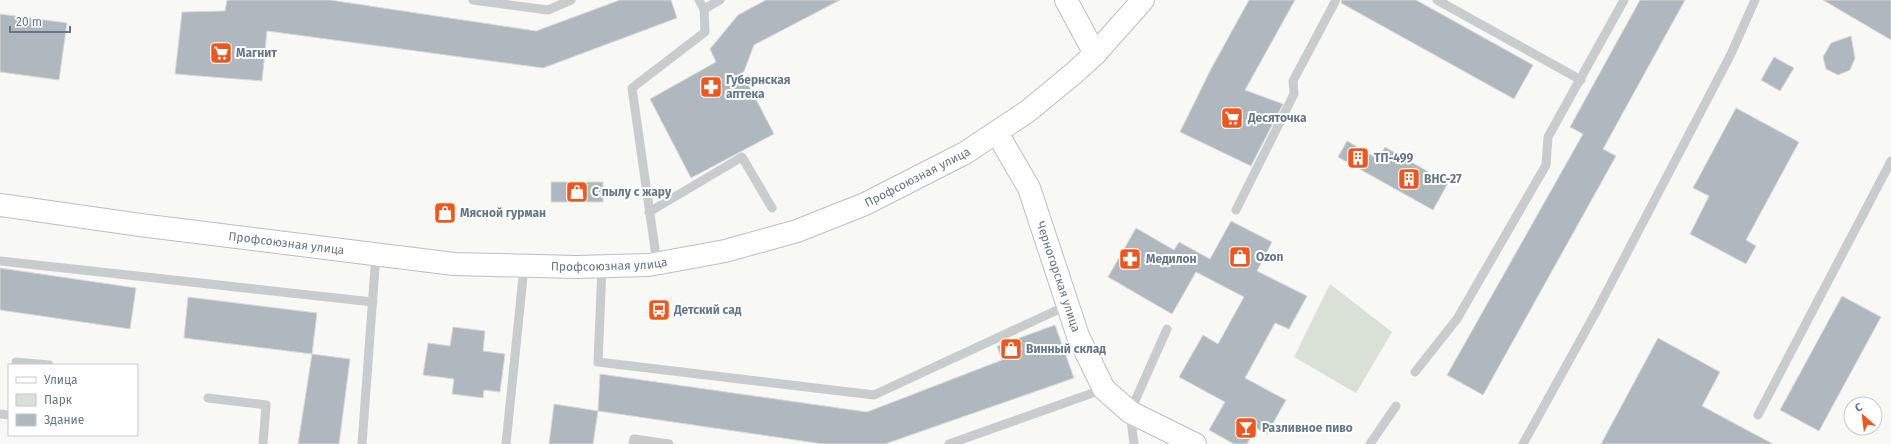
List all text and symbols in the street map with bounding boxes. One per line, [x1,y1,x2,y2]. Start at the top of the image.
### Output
scale bar [10,8,70,34]
text: 20 m [16,15,42,29]
supermarket icon: Магнит [208,40,234,66]
place label: Магнит [236,46,277,60]
place label: Губернская аптека [726,73,790,101]
pharmacy icon: Губернская аптека [698,74,724,100]
supermarket icon: Десяточка [1219,105,1245,131]
place label: Десяточка [1247,111,1307,125]
street label: Профсоюзная улица [862,144,973,210]
building icon: ТП-499 [1345,145,1371,171]
place label: ТП-499 [1374,151,1413,165]
building icon: ВНС-27 [1396,166,1422,192]
place label: ВНС-27 [1424,172,1462,186]
shop icon: С пылу с жару [564,179,590,205]
place label: С пылу с жару [592,185,672,199]
shop icon: Мясной гурман [432,200,458,226]
place label: Мясной гурман [460,206,546,220]
street label: Черногорская улица [1033,219,1083,334]
street label: Профсоюзная улица [228,229,345,257]
shop icon: Ozon [1227,244,1253,270]
pharmacy icon: Медилон [1117,246,1143,272]
place label: Ozon [1256,250,1284,264]
place label: Медилон [1146,252,1197,266]
street label: Профсоюзная улица [551,255,668,274]
bus stop icon: Детский сад [646,297,672,323]
place label: Детский сад [673,303,742,317]
shop icon: Винный склад [998,336,1024,362]
place label: Винный склад [1026,342,1106,356]
legend [8,364,138,436]
text: Улица [44,373,78,387]
text: Парк [44,393,73,407]
north arrow [1843,396,1883,436]
text: С [1853,400,1865,415]
text: Здание [44,413,84,427]
bar icon: Разливное пиво [1233,415,1259,441]
place label: Разливное пиво [1262,421,1353,435]

